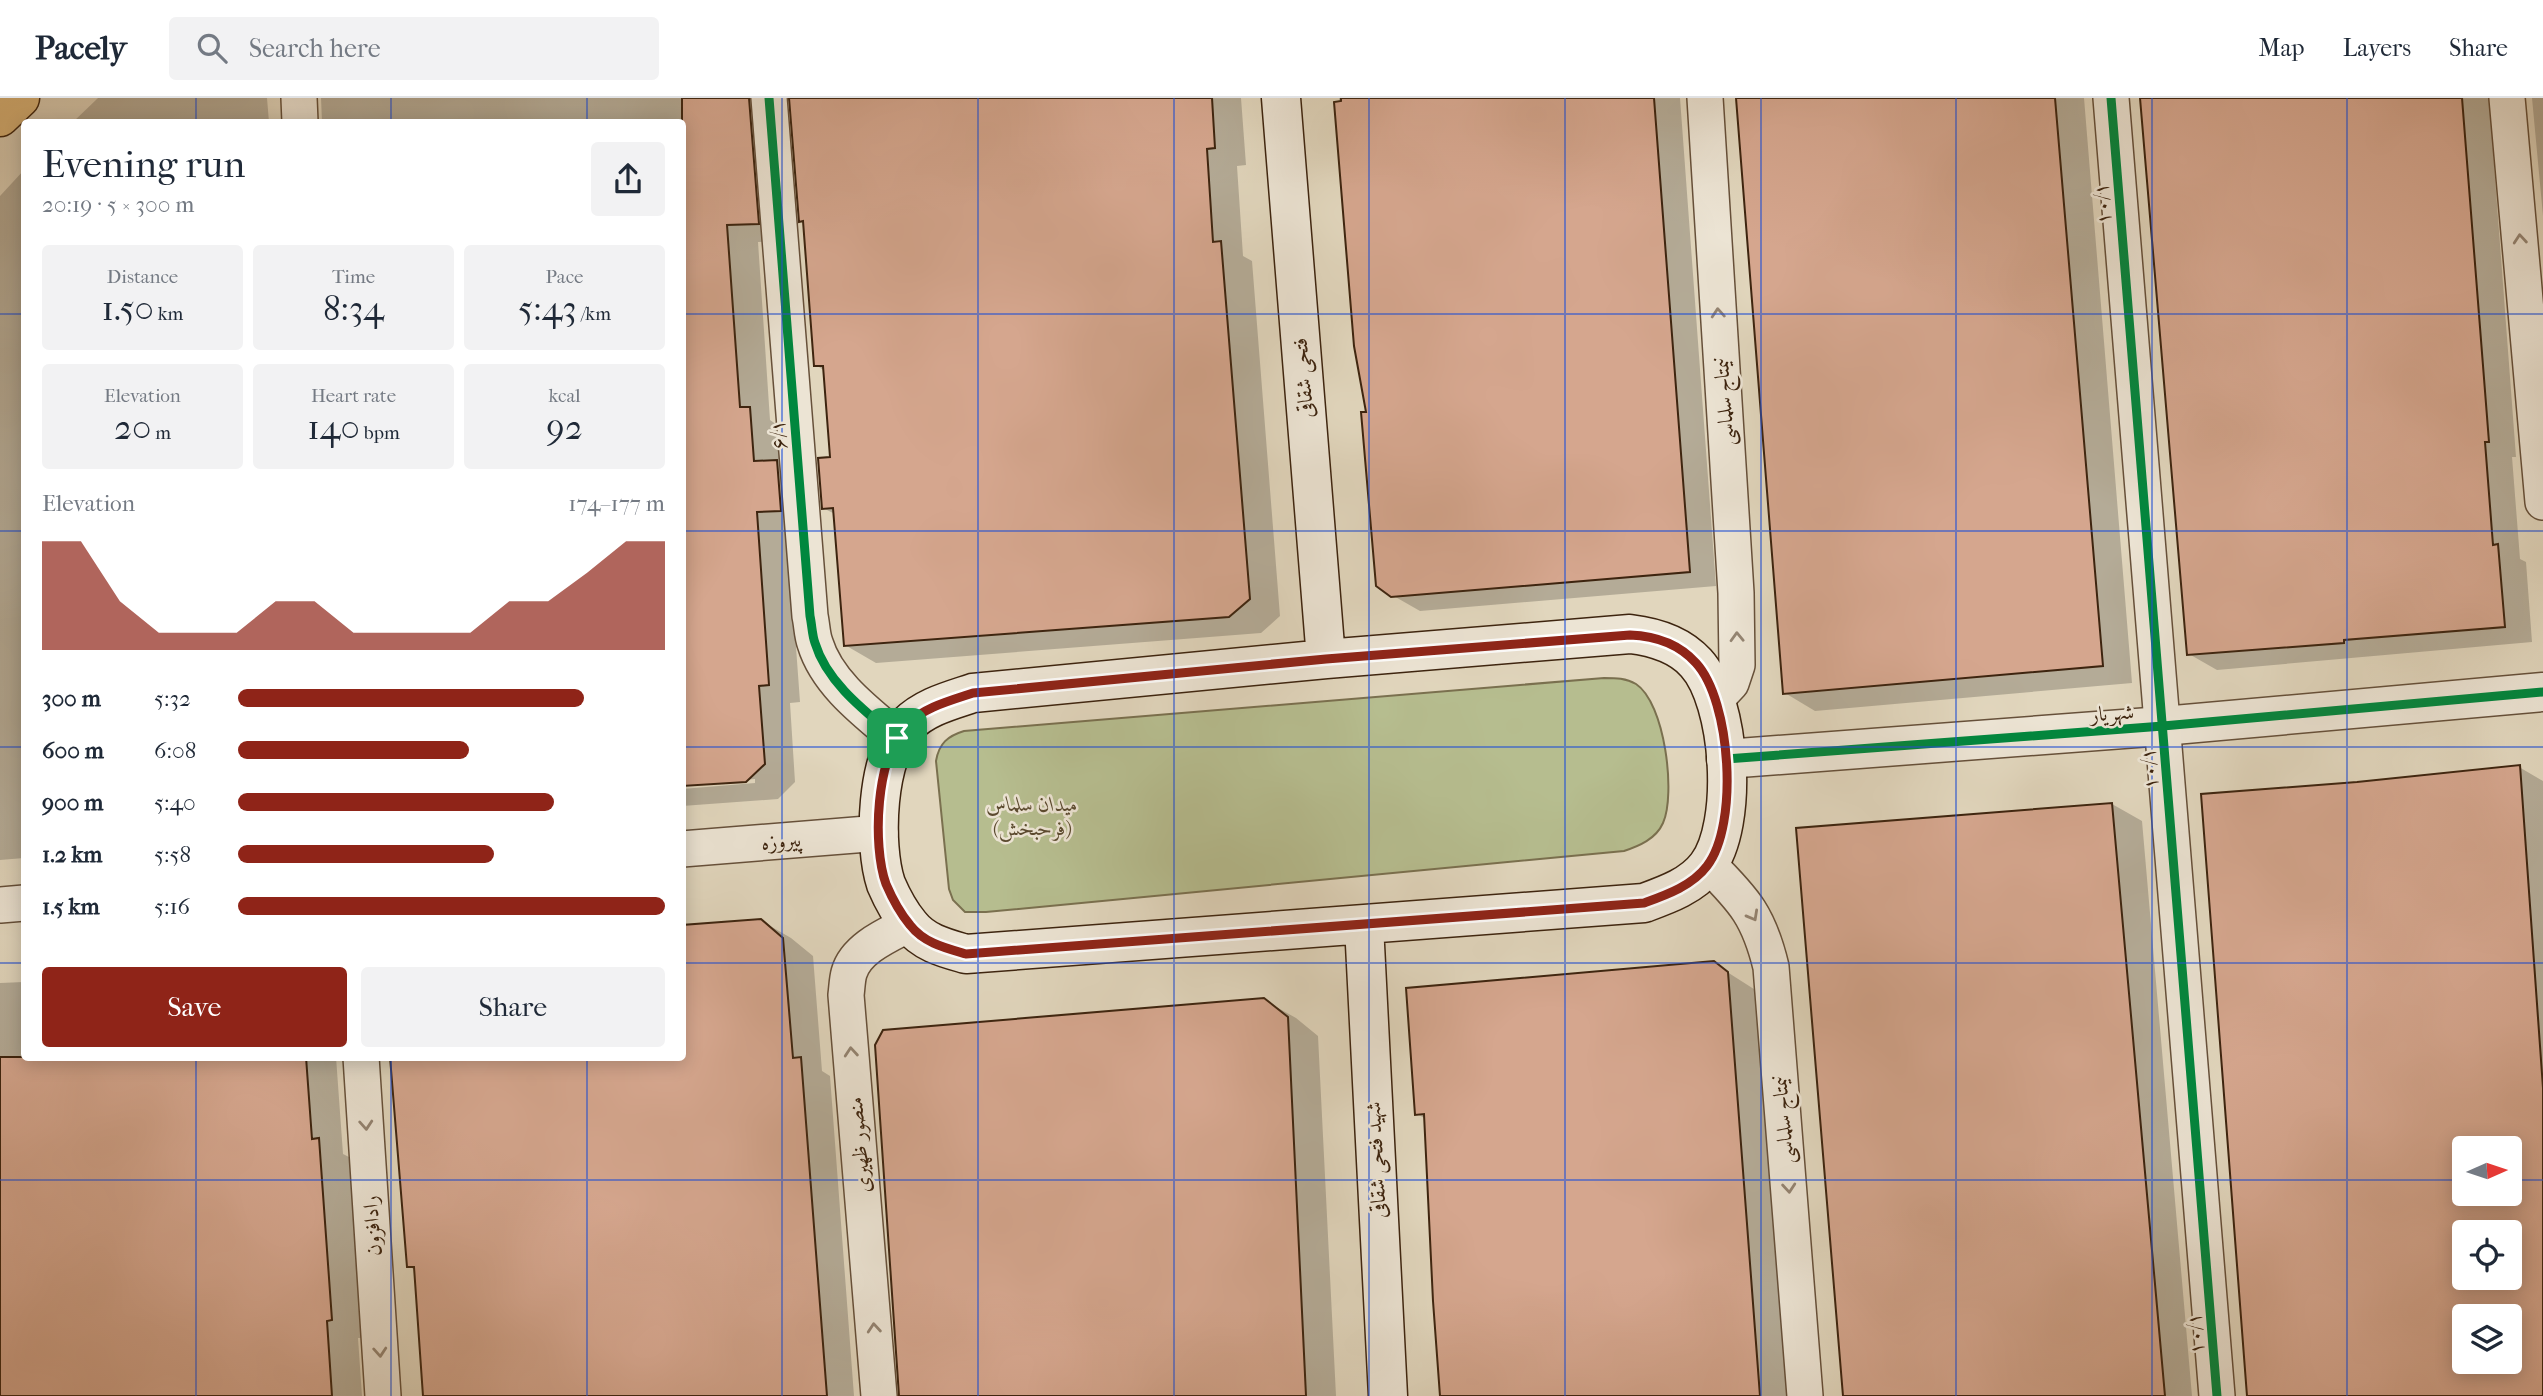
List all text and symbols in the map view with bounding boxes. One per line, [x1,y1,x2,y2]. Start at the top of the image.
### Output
search box [169,17,659,80]
text: Pacely [35,29,127,68]
icon: search [193,29,231,67]
text: Search here [249,33,381,64]
text: Map [2259,34,2305,62]
text: Layers [2343,34,2411,62]
text: Share [2449,34,2508,62]
text: Evening run [42,142,245,187]
button: share [591,142,665,216]
street label: ۱۰/۱ [2088,182,2116,226]
text: 20:19 · 5 × 300 m [42,191,194,218]
one-way arrow [2513,233,2528,244]
text: Distance [107,266,178,288]
text: Time [332,266,375,288]
text: Pace [546,266,583,288]
text: 1.50 [102,288,154,329]
text: 8:34 [323,288,384,329]
text: 5:43 [518,288,577,329]
text: km [154,303,183,325]
text: /km [577,303,611,325]
one-way arrow [1711,307,1726,318]
street label: فتحی شقاقی [1288,337,1320,419]
street label: نیمتاج سلماسی [1709,356,1746,447]
text: Elevation [104,385,181,407]
text: Heart rate [311,385,396,407]
text: kcal [549,385,580,407]
text: 20 [114,407,151,448]
text: 140 [307,407,360,448]
text: 92 [546,407,583,448]
street label: ۶/۱ [765,419,791,451]
text: m [151,422,171,444]
text: bpm [360,422,400,444]
text: Elevation [42,490,135,517]
text: 174–177 m [568,490,665,517]
one-way arrow [1730,632,1745,643]
text: 300 m [42,685,101,712]
text: 5:32 [154,685,191,712]
street label: شهریار [2087,700,2135,729]
pin [867,708,927,768]
icon: arrive [878,719,916,757]
text: 600 m [42,737,104,764]
text: 6:08 [154,737,196,764]
street label: ۱۰/۱ [2135,747,2163,791]
text: 900 m [42,789,104,816]
text: 5:40 [154,789,196,816]
park label: میدان سلماس (فرحبخش) [986,792,1078,842]
street label: پیروزه [760,827,803,858]
text: 1.2 km [42,841,102,868]
text: 5:58 [154,841,191,868]
text: 1.5 km [42,893,100,920]
text: 5:16 [154,893,190,920]
one-way arrow [1745,909,1758,921]
button: Save [42,967,347,1047]
button: Share [361,967,665,1047]
one-way arrow [844,1047,859,1058]
street label: نیمتاج سلماسی [1767,1074,1806,1165]
street label: منصور ظهیری [843,1096,876,1194]
street label: شهید فتحی شقاقی [1361,1101,1393,1219]
one-way arrow [358,1120,373,1131]
north arrow [2452,1136,2522,1206]
map controls [2452,1136,2522,1374]
one-way arrow [1781,1183,1796,1194]
street label: رادافزون [358,1195,387,1257]
button: locate [2452,1220,2522,1290]
button: layers [2452,1304,2522,1374]
street label: ۱۰/۱ [2181,1312,2209,1356]
one-way arrow [867,1322,882,1333]
one-way arrow [373,1347,388,1358]

